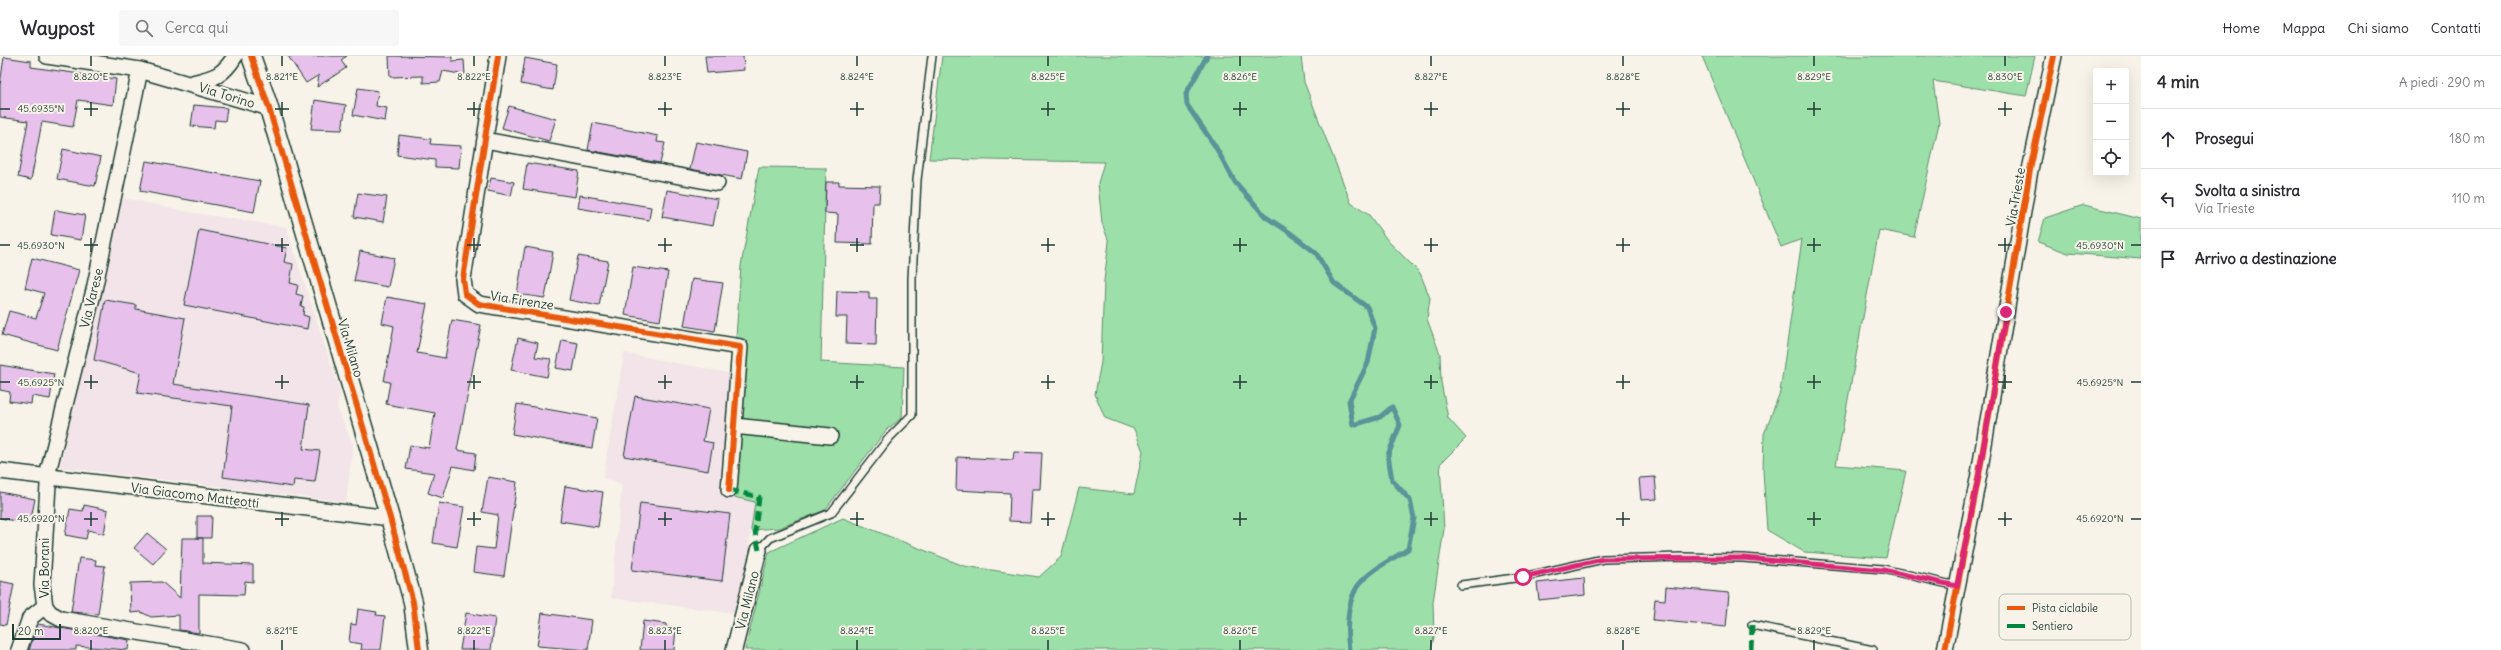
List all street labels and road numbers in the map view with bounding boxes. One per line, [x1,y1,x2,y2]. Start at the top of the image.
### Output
street label: Via Torino [197,79,257,112]
street label: Via Trieste [2002,166,2029,228]
street label: Via Varese [76,266,107,330]
street label: Via Firenze [489,287,555,314]
street label: Via Milano [334,317,367,379]
street label: Via Giacomo Matteotti [130,479,260,512]
street label: Via Borani [36,538,53,598]
street label: Via Milano [732,569,763,631]

